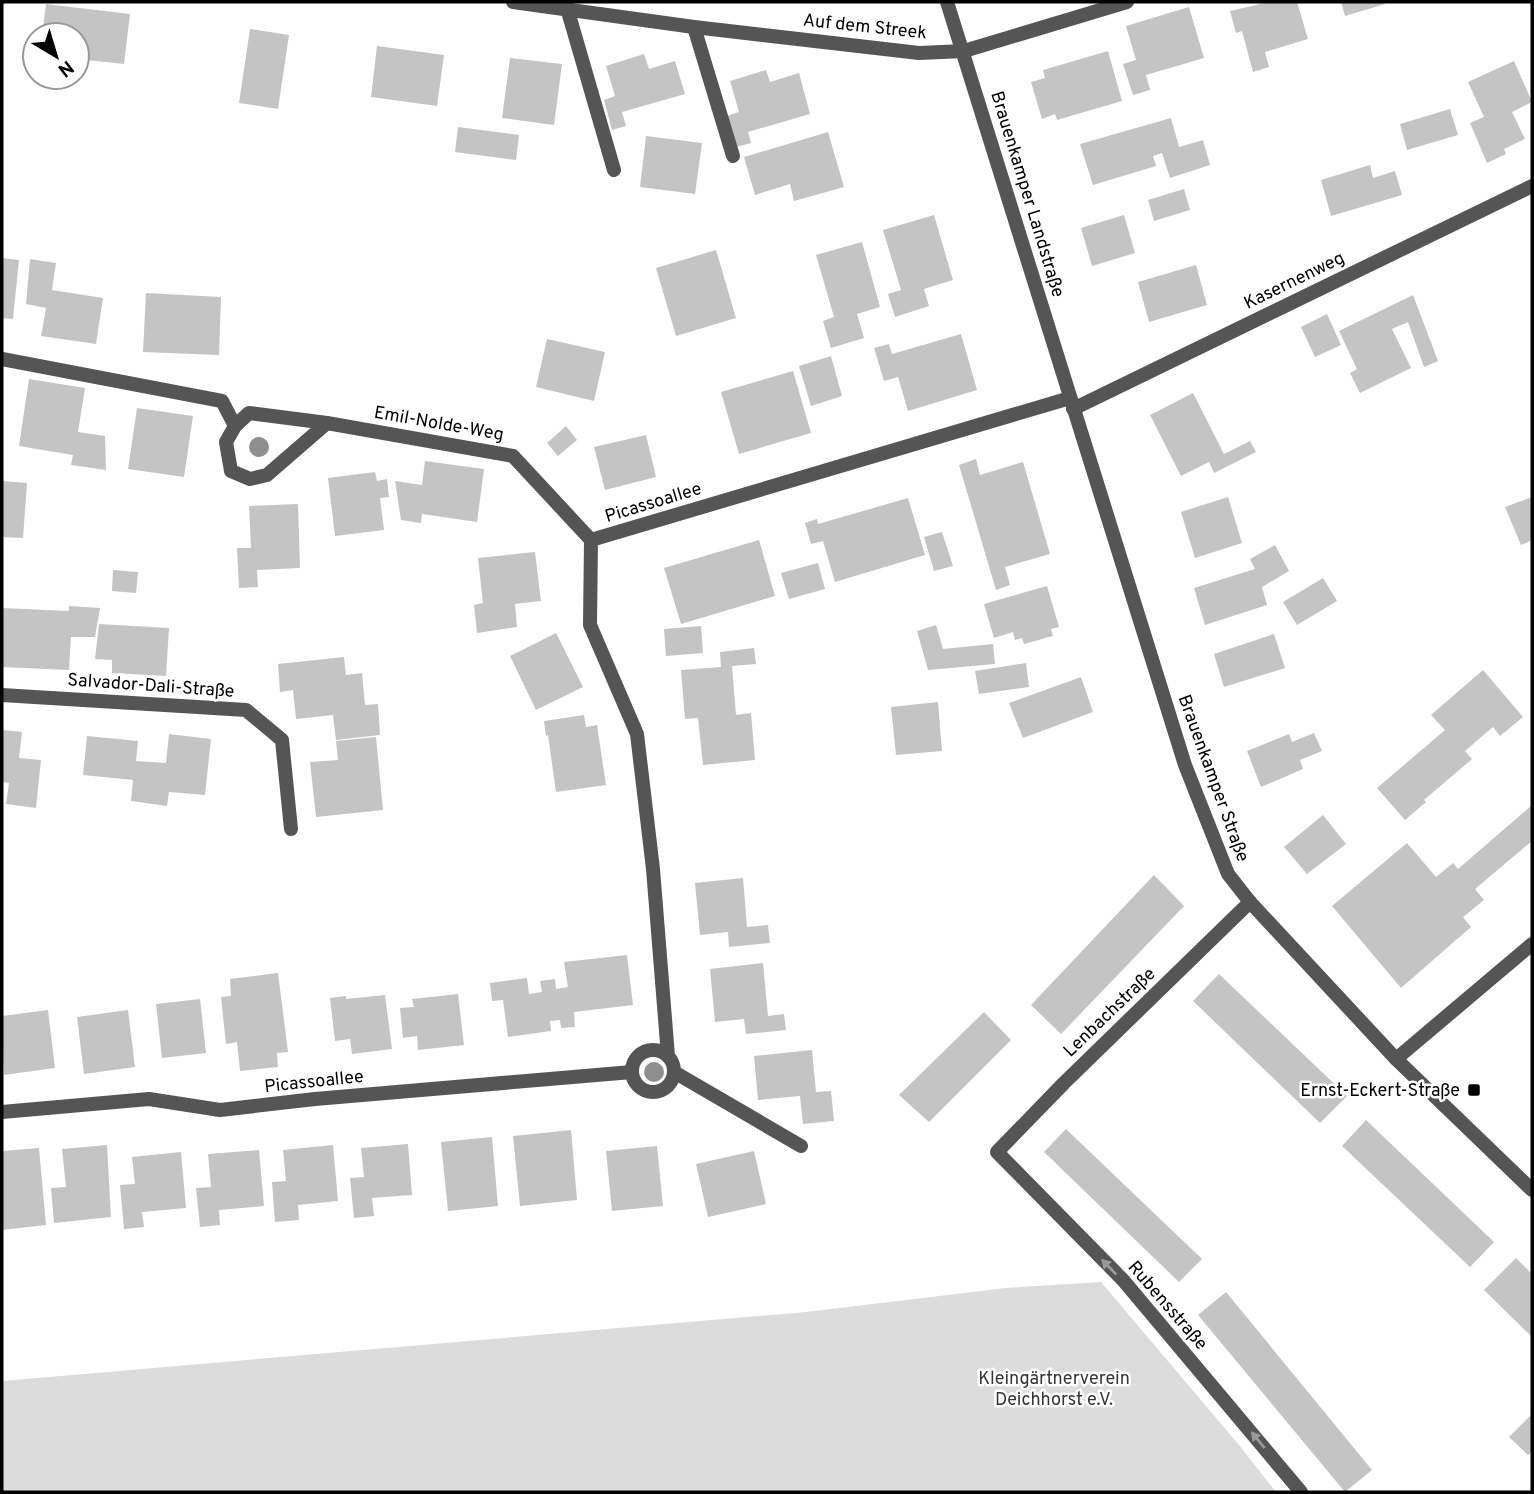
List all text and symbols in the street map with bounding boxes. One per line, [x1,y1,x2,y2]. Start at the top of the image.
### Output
street label: Auf dem Streek [802,10,928,45]
north arrow [21,21,91,91]
text: N [52,54,78,81]
street label: Brauenkamper Landstraße [984,89,1069,300]
street label: Kasernenweg [1241,247,1349,316]
street label: Emil-Nolde-Weg [372,402,506,447]
street label: Picassoallee [602,478,705,529]
street label: Salvador-Dali-Straße [67,669,235,704]
street label: Brauenkamper Straße [1172,692,1254,865]
street label: Lenbachstraße [1059,963,1161,1063]
street label: Picassoallee [263,1066,365,1099]
place label: Ernst-Eckert-Straße [1300,1080,1460,1103]
marker: Ernst-Eckert-Straße [1466,1082,1482,1098]
street label: Rubensstraße [1122,1257,1212,1355]
one-way arrow [1102,1259,1118,1276]
park label: Kleingärtnerverein Deichhorst e.V. [978,1368,1130,1412]
one-way arrow [1250,1431,1265,1449]

